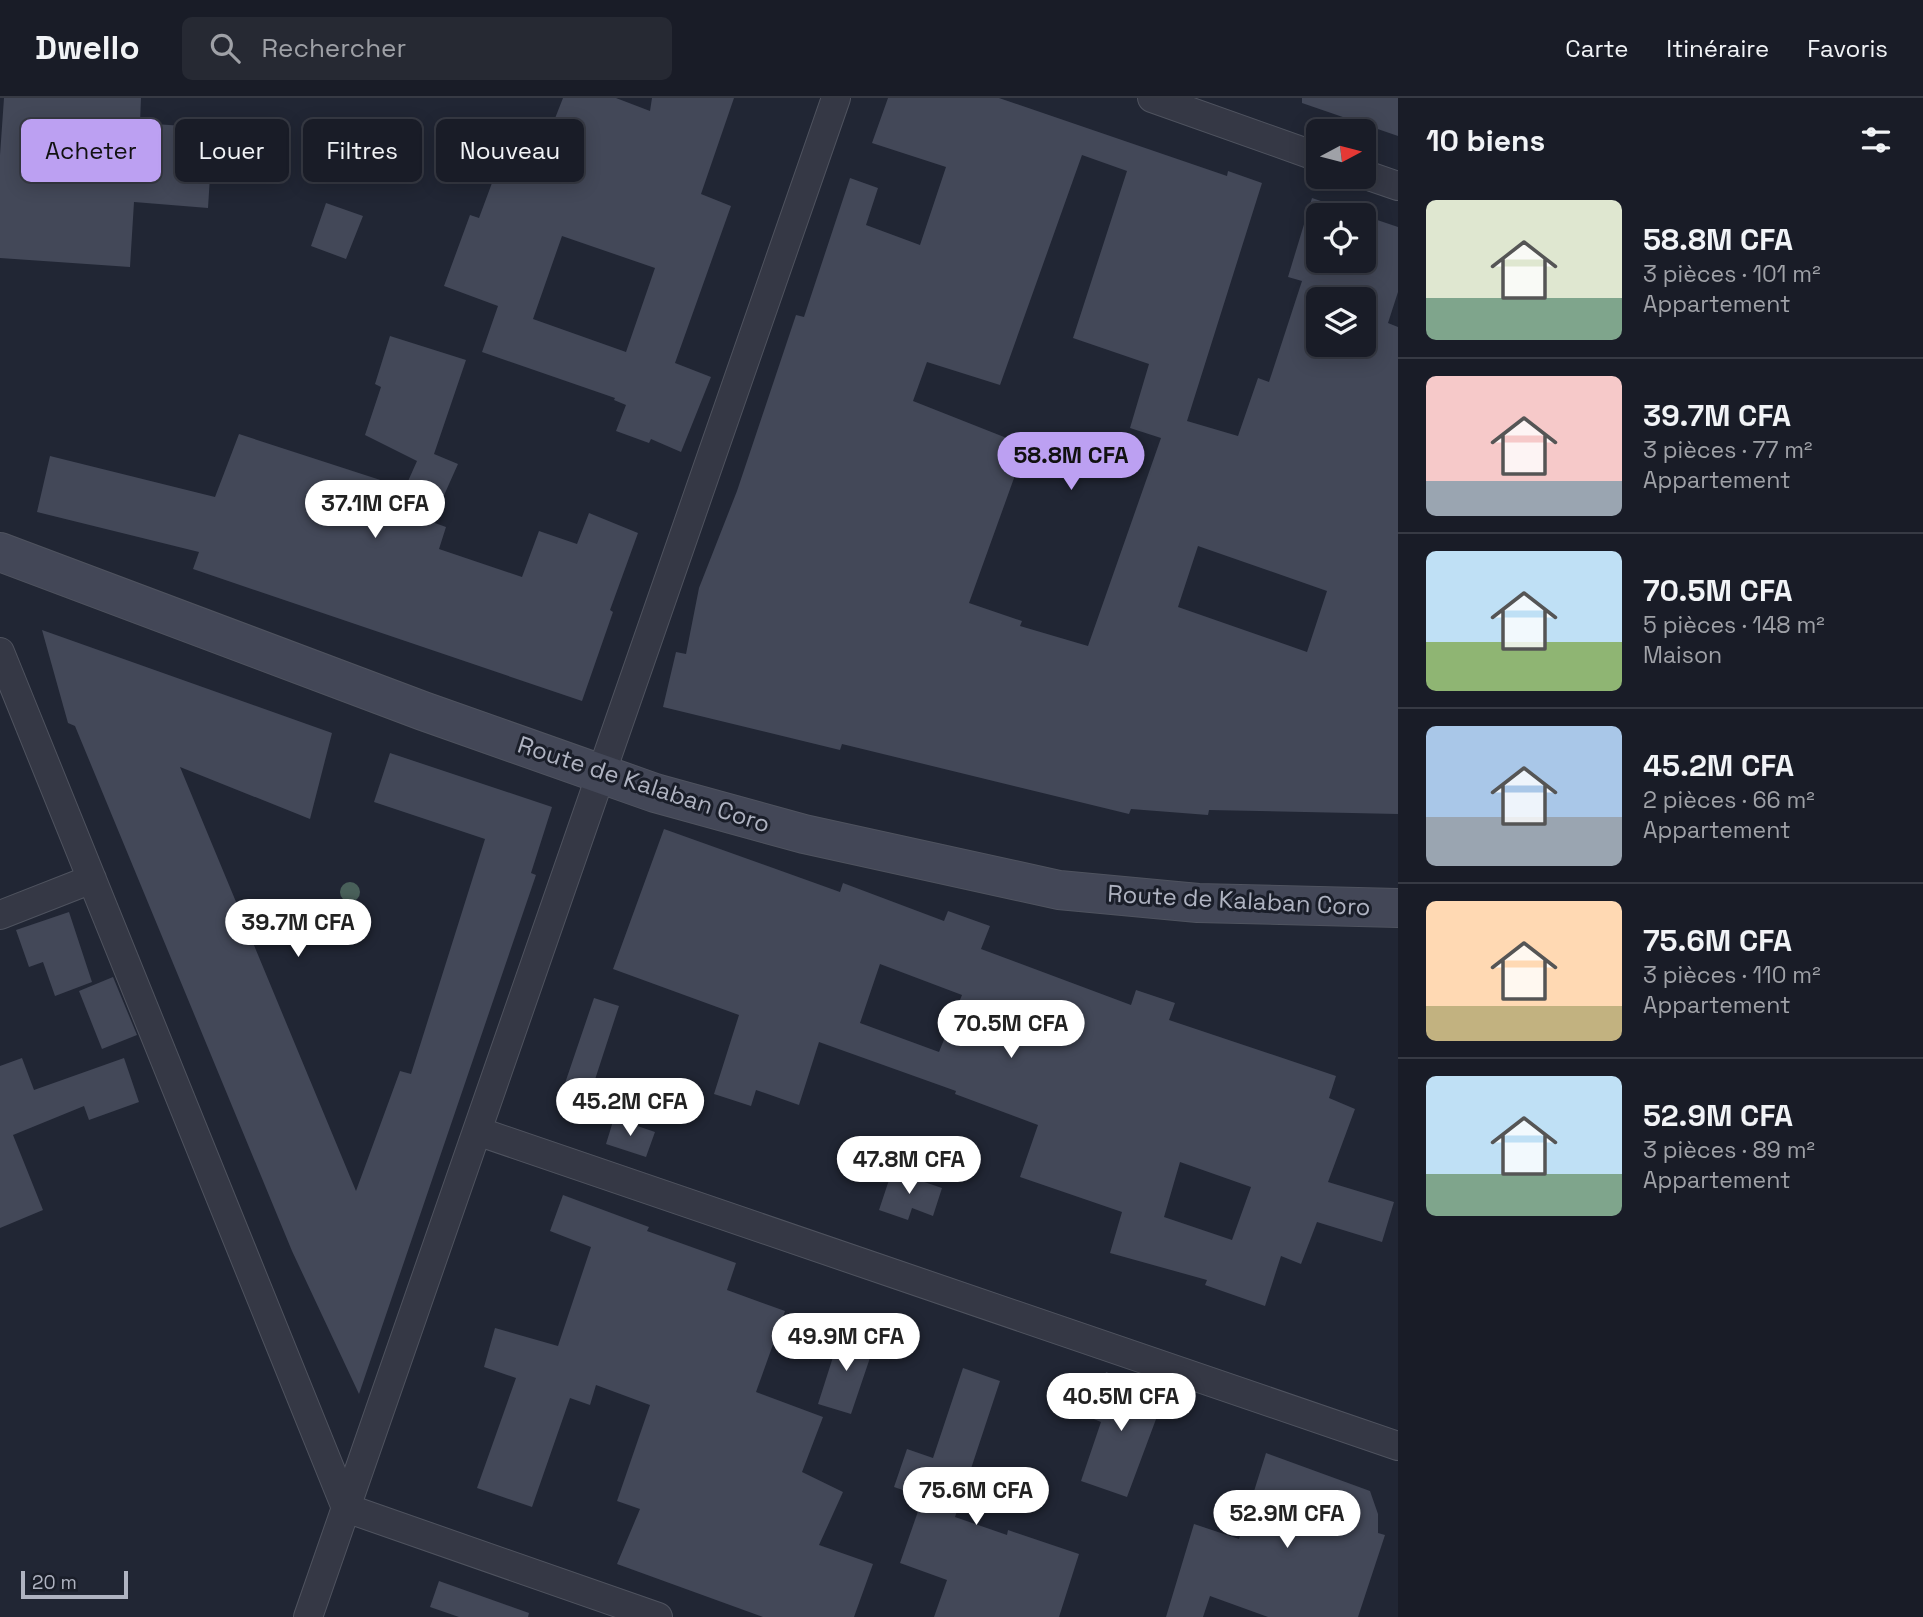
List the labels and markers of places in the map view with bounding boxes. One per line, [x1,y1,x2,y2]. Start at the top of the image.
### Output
pin: 58.8M CFA [991,432,1151,492]
pin: 37.1M CFA [295,480,455,540]
pin: 39.7M CFA [218,900,378,959]
pin: 70.5M CFA [931,1000,1091,1060]
pin: 45.2M CFA [550,1079,710,1138]
pin: 47.8M CFA [829,1136,989,1196]
pin: 49.9M CFA [766,1314,926,1373]
pin: 40.5M CFA [1041,1374,1201,1433]
pin: 75.6M CFA [896,1468,1056,1527]
pin: 52.9M CFA [1207,1490,1367,1550]

